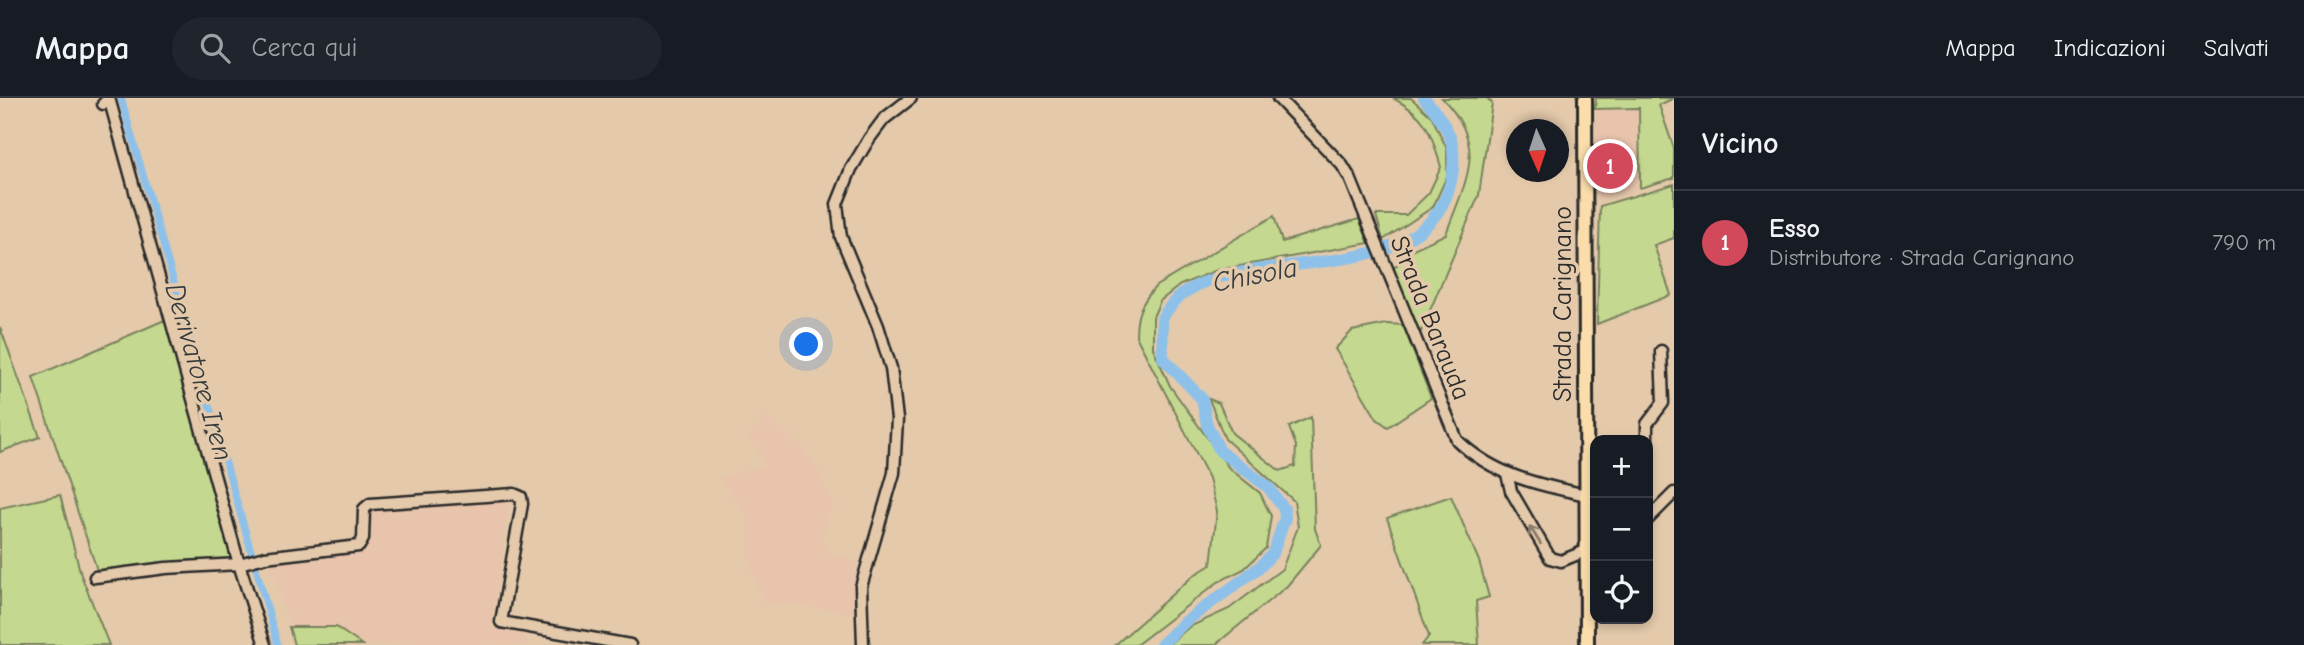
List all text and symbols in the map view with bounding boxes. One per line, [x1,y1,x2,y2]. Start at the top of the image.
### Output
search box [172,17,662,80]
text: Mappa [35,29,130,67]
icon: search [196,29,234,67]
text: Cerca qui [252,33,357,63]
text: Mappa [1945,34,2016,62]
text: Indicazioni [2054,34,2166,62]
text: Salvati [2204,34,2269,62]
north arrow [1506,119,1569,182]
text: Vicino [1702,126,1779,161]
pin: 1 [1587,140,1633,192]
street label: Strada Carignano [1548,206,1578,402]
text: Esso [1769,214,1820,244]
text: 1 [1720,229,1730,256]
text: 790 m [2212,229,2276,256]
street label: Strada Barauda [1383,232,1477,404]
text: Distributore · Strada Carignano [1769,244,2075,271]
water label: Chisola [1210,251,1300,299]
water label: Derivatore Iren [158,280,240,464]
your location [789,327,823,361]
map controls [1590,435,1653,624]
button: + [1590,435,1653,498]
button: − [1590,498,1653,561]
one-way arrow [1528,525,1542,545]
button: locate [1590,561,1653,624]

